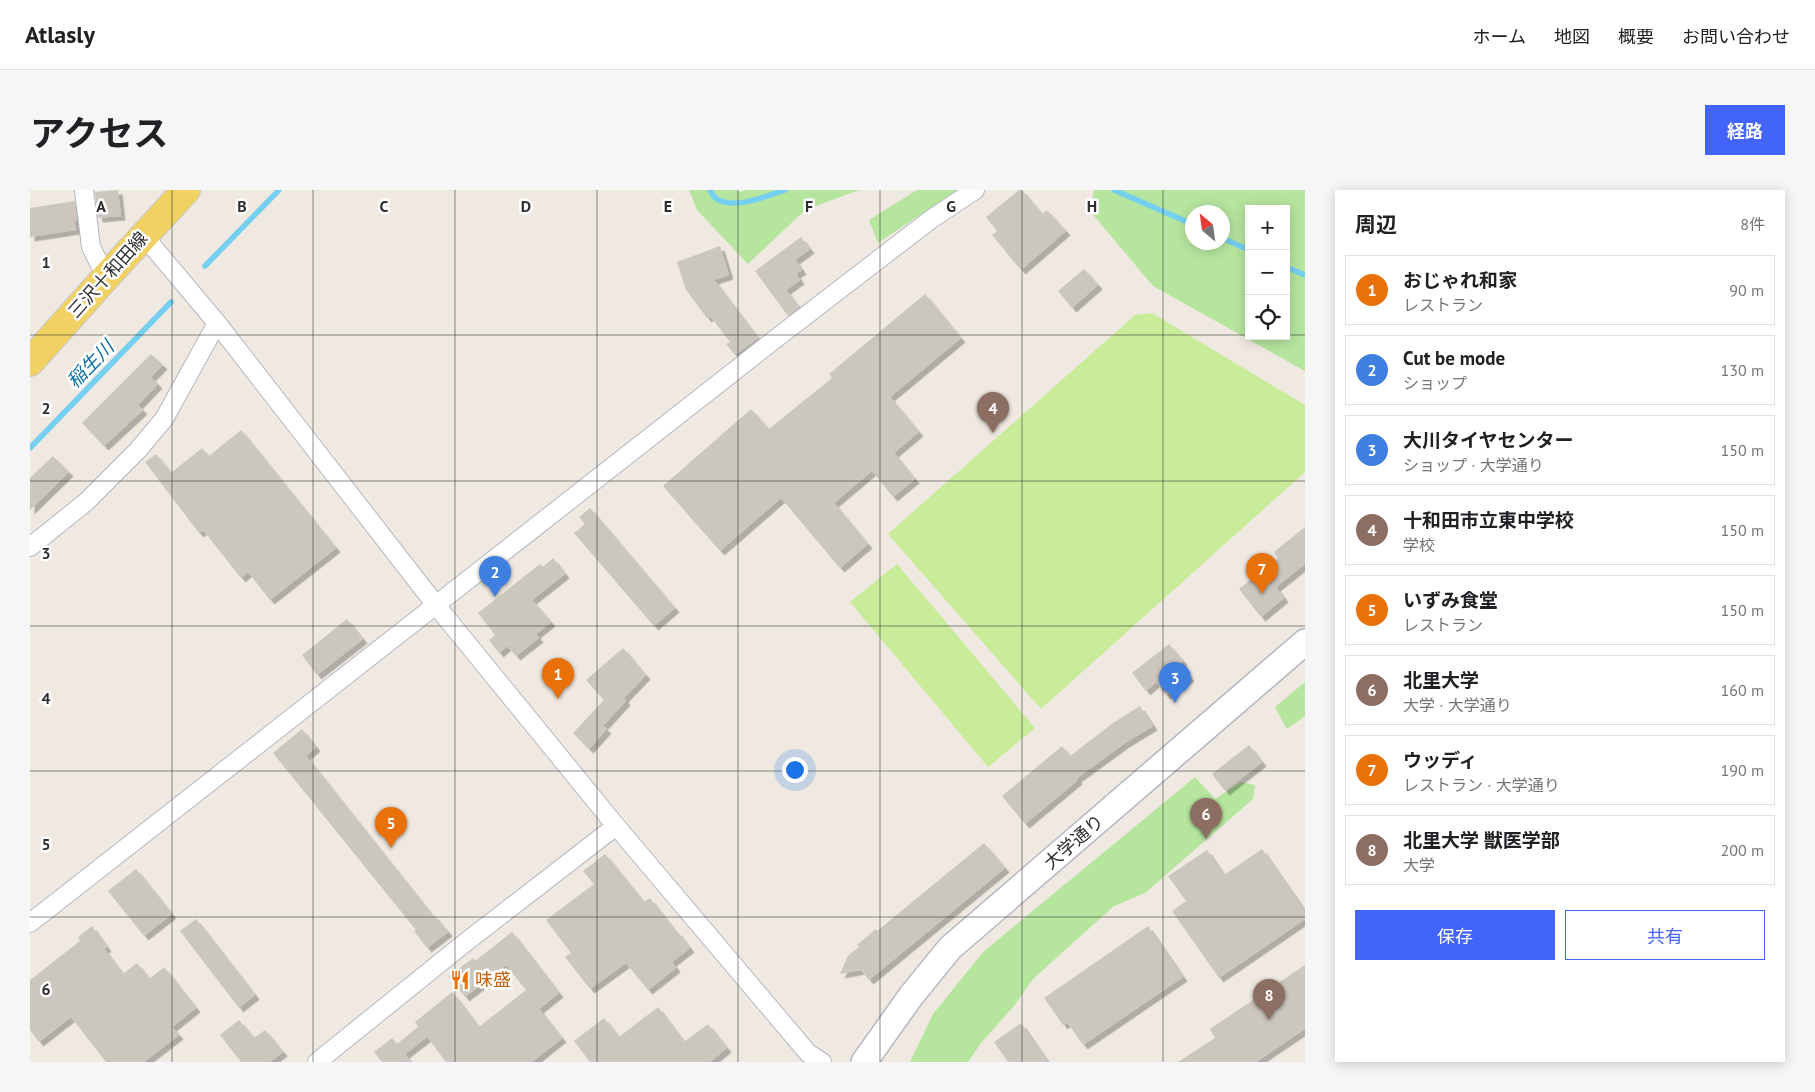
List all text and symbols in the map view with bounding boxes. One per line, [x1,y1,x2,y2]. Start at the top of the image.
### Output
text: Atlasly [25,19,95,50]
text: ホーム [1473,25,1526,48]
text: 地図 [1554,25,1590,48]
text: 概要 [1618,25,1654,48]
text: お問い合わせ [1682,25,1790,48]
button: 経路 [1705,105,1785,155]
text: アクセス [30,110,168,156]
text: A [96,196,106,216]
text: B [237,196,247,216]
text: C [380,196,389,216]
text: D [521,196,531,216]
text: E [664,196,672,216]
text: F [805,196,813,216]
text: G [946,196,956,216]
text: H [1087,196,1097,216]
north arrow [1185,205,1230,250]
map controls [1245,205,1290,340]
button: + [1245,205,1290,250]
text: 周辺 [1355,211,1397,238]
text: 8件 [1740,214,1765,234]
street label: 三沢十和田線 [63,227,152,322]
button: − [1245,250,1290,295]
text: 1 [41,252,51,272]
text: おじゃれ和家 [1403,268,1517,292]
text: 1 [1367,280,1377,300]
text: 90 m [1729,280,1764,300]
button: locate [1245,295,1290,340]
text: レストラン [1403,295,1483,315]
water label: 稲生川 [62,334,120,393]
text: Cut be mode [1403,346,1505,370]
text: 2 [1367,360,1377,380]
text: 130 m [1721,360,1764,380]
text: ショップ [1403,373,1467,393]
pin: 4 [977,392,1009,433]
text: 2 [41,398,51,418]
text: 大川タイヤセンター [1403,428,1573,452]
text: 3 [1367,440,1377,460]
text: 150 m [1721,440,1764,460]
text: ショップ · 大学通り [1403,455,1544,475]
text: 十和田市立東中学校 [1403,508,1574,532]
text: 4 [1367,520,1377,540]
text: 150 m [1721,520,1764,540]
text: 学校 [1403,535,1435,555]
text: 3 [41,543,51,563]
pin: 7 [1246,553,1278,594]
pin: 2 [479,556,511,597]
text: いずみ食堂 [1403,588,1498,612]
text: 5 [1367,600,1377,620]
text: 150 m [1721,600,1764,620]
text: レストラン [1403,615,1483,635]
pin: 1 [542,658,574,699]
pin: 3 [1159,662,1191,703]
text: 北里大学 [1403,668,1479,692]
text: 6 [1367,680,1377,700]
text: 160 m [1721,680,1764,700]
text: 4 [41,688,51,708]
text: 大学 · 大学通り [1403,695,1512,715]
text: ウッディ [1403,748,1478,772]
your location [782,757,808,783]
text: 7 [1367,760,1377,780]
text: 190 m [1721,760,1764,780]
text: レストラン · 大学通り [1403,775,1560,795]
pin: 6 [1190,798,1222,839]
pin: 5 [375,807,407,848]
street label: 大学通り [1039,809,1108,874]
text: 北里大学 獣医学部 [1403,828,1560,852]
text: 5 [41,834,51,854]
text: 8 [1367,840,1377,860]
text: 200 m [1721,840,1764,860]
text: 大学 [1403,855,1435,875]
button: 保存 [1355,910,1555,960]
button: 共有 [1565,910,1765,960]
place label: 味盛 [475,968,511,991]
restaurant icon: 味盛 [449,969,471,991]
text: 6 [41,979,51,999]
pin: 8 [1253,979,1285,1020]

